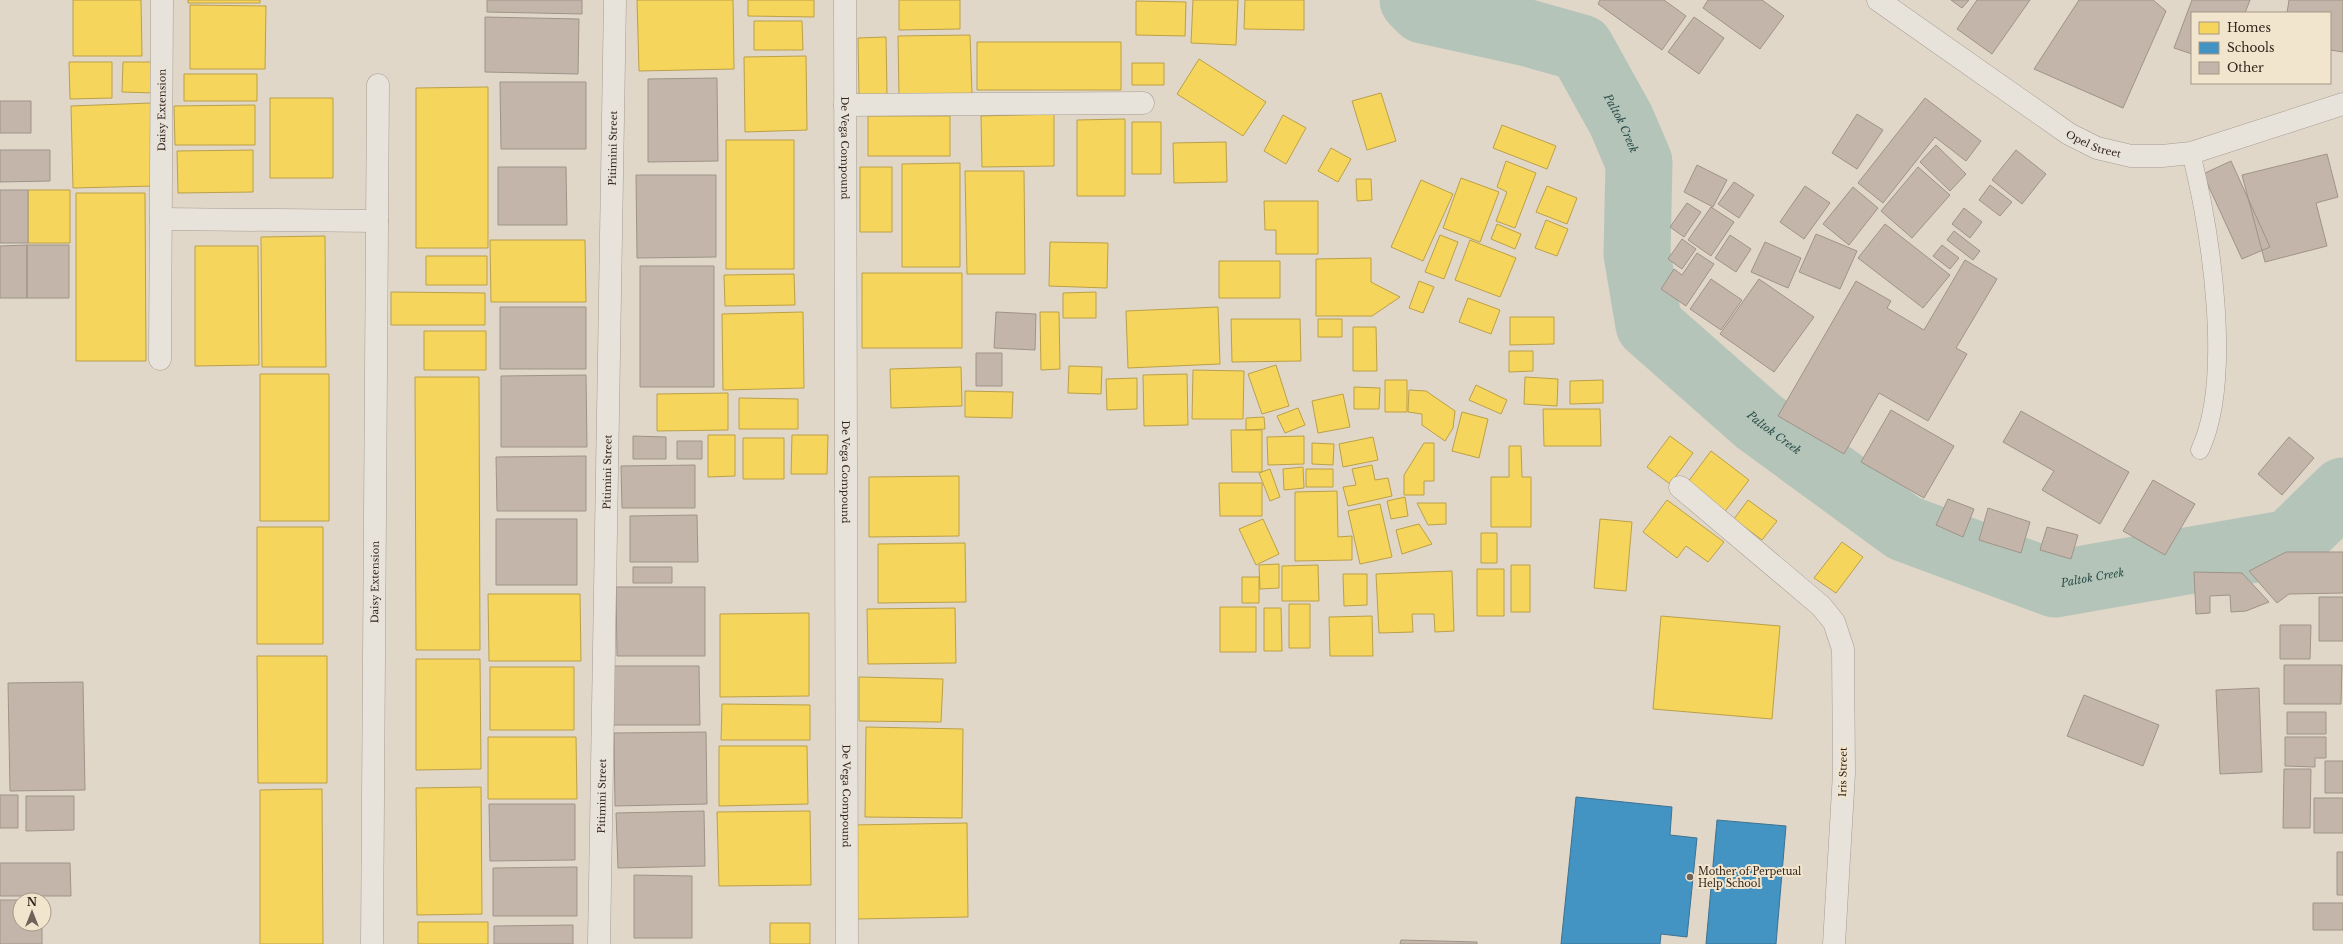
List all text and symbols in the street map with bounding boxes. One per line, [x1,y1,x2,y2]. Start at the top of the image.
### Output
legend [2191,12,2331,84]
text: Homes [2227,20,2271,35]
text: Schools [2227,40,2274,55]
text: Other [2227,60,2264,75]
street label: Daisy Extension [155,69,168,151]
water label: Paltok Creek [1600,90,1641,155]
street label: De Vega Compound [839,96,852,200]
street label: Pitimini Street [605,110,620,186]
street label: Opel Street [2064,127,2123,160]
water label: Paltok Creek [1744,407,1804,458]
street label: De Vega Compound [839,420,853,524]
street label: Pitimini Street [600,434,614,510]
street label: Daisy Extension [368,541,381,623]
water label: Paltok Creek [2059,565,2125,590]
street label: De Vega Compound [840,744,853,848]
street label: Iris Street [1836,747,1850,797]
street label: Pitimini Street [594,758,609,834]
place label: Mother of Perpetual Help School [1698,865,1801,890]
marker: Mother of Perpetual Help School [1685,872,1695,882]
north arrow [12,892,52,932]
text: N [27,895,38,909]

